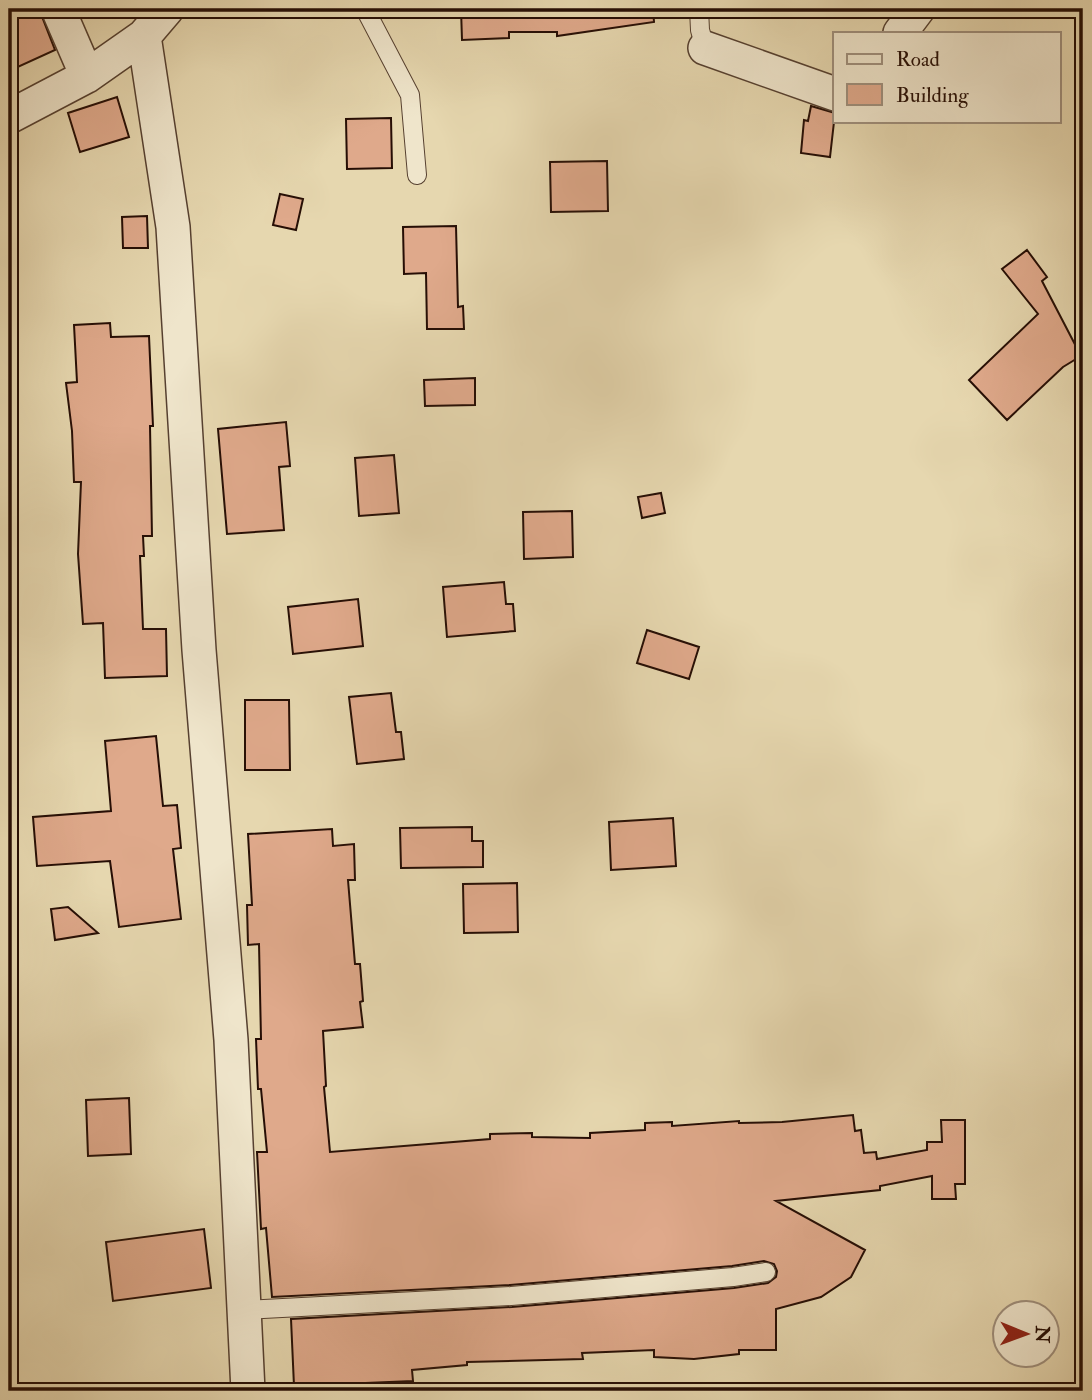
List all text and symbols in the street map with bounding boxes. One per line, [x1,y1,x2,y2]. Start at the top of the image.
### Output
legend [833,32,1060,122]
text: Road [896,46,941,73]
text: Building [896,82,969,109]
north arrow [990,1298,1060,1368]
text: N [1030,1325,1054,1344]

